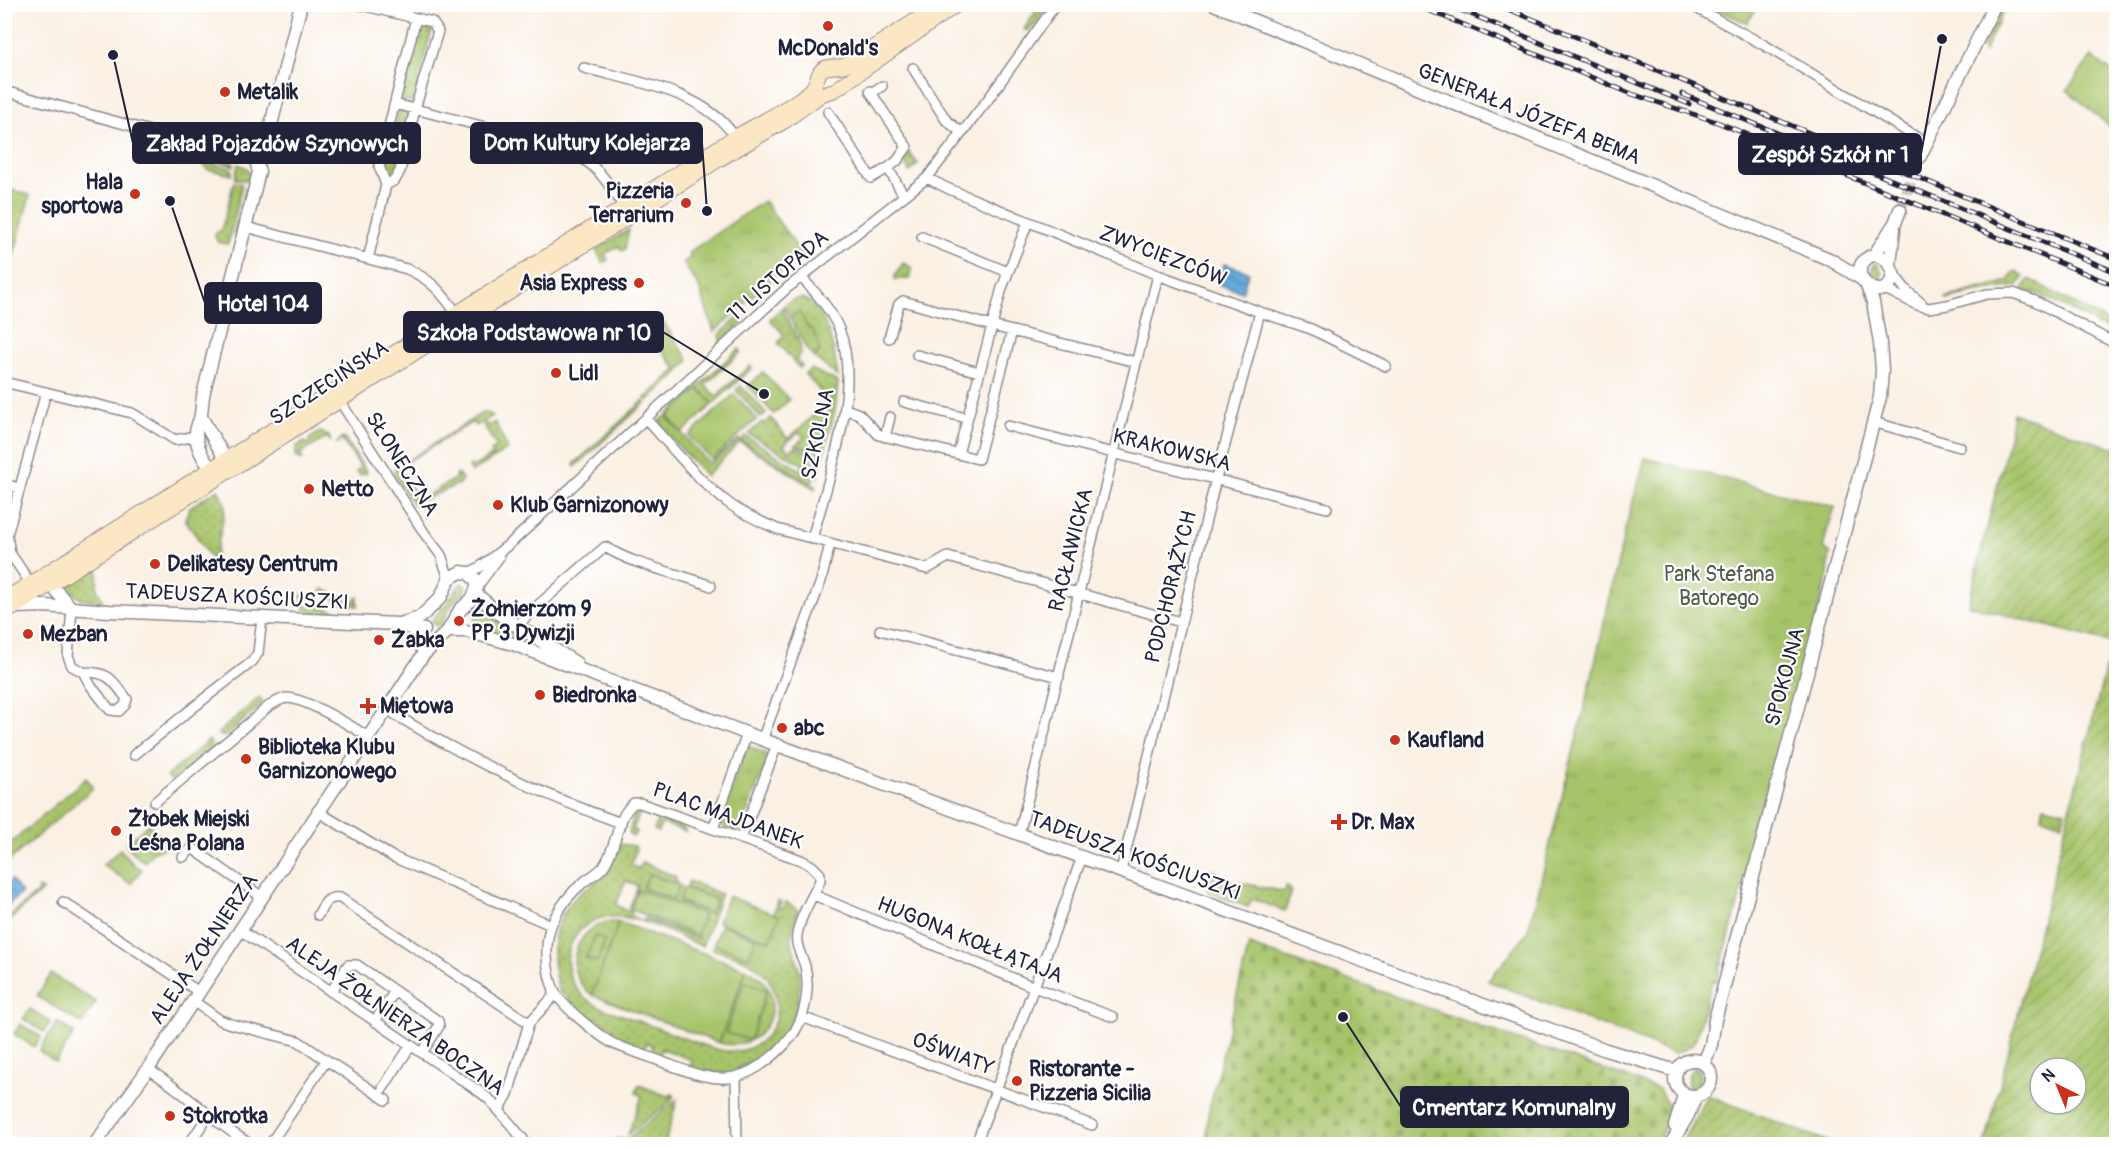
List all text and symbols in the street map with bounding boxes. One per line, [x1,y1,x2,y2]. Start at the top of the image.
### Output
marker: McDonald's [821,19,835,33]
place label: McDonald's [778,35,879,62]
street label: GENERAŁA JÓZEFA BEMA [1413,56,1645,171]
place label: Metalik [237,79,298,106]
marker: Metalik [218,85,232,99]
callout: Zakład Pojazdów Szynowych [133,123,420,163]
callout: Dom Kultury Kolejarza [471,123,702,163]
text: Dom Kultury Kolejarza [484,129,690,157]
text: Zakład Pojazdów Szynowych [146,130,408,158]
callout: Zespół Szkół nr 1 [1739,134,1921,174]
text: Zespół Szkół nr 1 [1751,141,1909,169]
place label: Hala sportowa [41,169,123,220]
place label: Pizzeria Terrarium [588,178,674,229]
marker: Hala sportowa [128,187,142,201]
marker: Pizzeria Terrarium [679,196,693,210]
street label: ZWYCIĘZCÓW [1095,218,1231,293]
street label: 11 LISTOPADA [722,225,834,327]
place label: Asia Express [519,270,628,297]
marker: Asia Express [632,276,646,290]
callout: Hotel 104 [205,283,321,323]
text: Hotel 104 [217,290,309,318]
callout: Szkoła Podstawowa nr 10 [404,312,663,352]
text: Szkoła Podstawowa nr 10 [417,319,651,347]
street label: SZCZECIŃSKA [264,334,394,432]
place label: Lidl [568,360,599,387]
marker: Lidl [549,366,563,380]
street label: SZKOLNA [795,386,841,482]
street label: SŁONECZNA [359,407,445,521]
street label: KRAKOWSKA [1110,422,1234,478]
place label: Netto [321,476,374,503]
marker: Netto [302,482,316,496]
street label: RACŁAWICKA [1043,485,1099,615]
place label: Klub Garnizonowy [510,492,668,519]
marker: Klub Garnizonowy [491,498,505,512]
street label: PODCHORĄŻYCH [1139,508,1203,666]
place label: Delikatesy Centrum [167,551,338,578]
marker: Delikatesy Centrum [148,557,162,571]
park label: Park Stefana Batorego [1664,561,1774,612]
street label: TADEUSZA KOŚCIUSZKI [125,578,349,616]
place label: Żołnierzom 9 PP 3 Dywizji [471,596,592,647]
marker: Żołnierzom 9 PP 3 Dywizji [452,614,466,628]
place label: Mezban [40,621,108,648]
street label: SPOKOJNA [1759,625,1811,729]
marker: Mezban [21,627,35,641]
place label: Żabka [391,627,445,654]
marker: Żabka [372,633,386,647]
place label: Biedronka [552,682,637,709]
marker: Biedronka [533,688,547,702]
place label: Miętowa [380,693,454,720]
marker: Miętowa [361,699,375,713]
place label: abc [794,715,825,742]
marker: abc [775,721,789,735]
place label: Kaufland [1407,727,1484,754]
marker: Kaufland [1388,733,1402,747]
place label: Biblioteka Klubu Garnizonowego [258,734,397,785]
marker: Biblioteka Klubu Garnizonowego [239,752,253,766]
street label: PLAC MAJDANEK [649,776,807,856]
street label: TADEUSZA KOŚCIUSZKI [1025,805,1245,907]
place label: Żłobek Miejski Leśna Polana [128,806,250,857]
place label: Dr. Max [1351,809,1415,836]
marker: Dr. Max [1332,815,1346,829]
marker: Żłobek Miejski Leśna Polana [109,824,123,838]
street label: ALEJA ŻOŁNIERZA [144,868,264,1030]
street label: HUGONA KOŁŁĄTAJA [873,890,1067,990]
street label: ALEJA ŻOŁNIERZA BOCZNA [280,930,510,1102]
street label: OŚWIATY [908,1026,998,1082]
place label: Ristorante - Pizzeria Sicilia [1029,1056,1151,1107]
north arrow [2028,1056,2088,1116]
text: N [2038,1065,2059,1087]
marker: Ristorante - Pizzeria Sicilia [1010,1074,1024,1088]
callout: Cmentarz Komunalny [1401,1087,1628,1127]
text: Cmentarz Komunalny [1412,1094,1616,1122]
place label: Stokrotka [182,1103,268,1130]
marker: Stokrotka [163,1109,177,1123]

